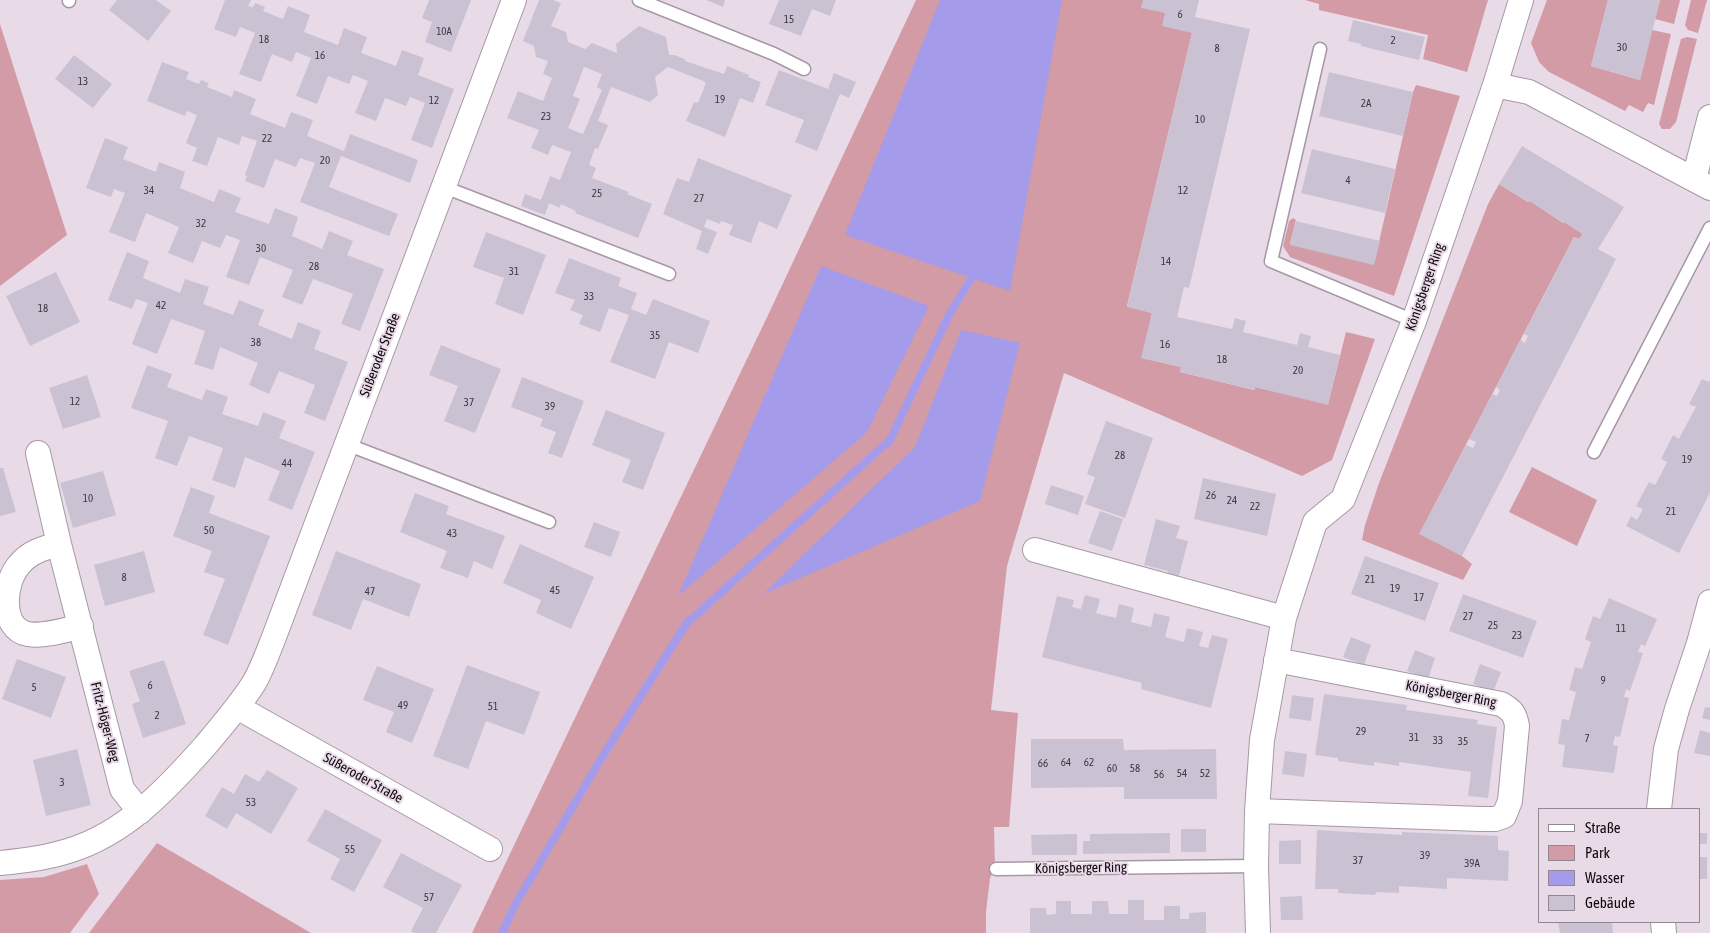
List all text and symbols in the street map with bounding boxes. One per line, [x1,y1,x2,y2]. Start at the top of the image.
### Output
house number: 6 [1177,8,1183,22]
house number: 15 [784,13,794,27]
house number: 10A [436,25,452,39]
house number: 18 [259,33,269,47]
house number: 2 [1390,34,1396,48]
house number: 30 [1617,41,1627,55]
house number: 8 [1214,42,1220,56]
house number: 16 [315,49,325,63]
house number: 13 [78,75,88,89]
house number: 19 [715,93,725,107]
house number: 12 [429,94,439,108]
house number: 2A [1361,97,1371,111]
house number: 23 [541,110,551,124]
house number: 10 [1195,113,1205,127]
house number: 22 [262,132,272,146]
house number: 20 [320,154,330,168]
house number: 4 [1345,174,1351,188]
house number: 34 [144,184,154,198]
house number: 12 [1178,184,1188,198]
house number: 25 [592,187,602,201]
house number: 27 [694,192,704,206]
house number: 32 [196,217,206,231]
street label: Königsberger Ring [1402,241,1448,333]
house number: 30 [256,242,266,256]
house number: 14 [1161,255,1171,269]
house number: 28 [309,260,319,274]
house number: 31 [509,265,519,279]
house number: 33 [584,290,594,304]
house number: 42 [156,299,166,313]
house number: 18 [38,302,48,316]
street label: Süßeroder Straße [356,311,404,399]
house number: 35 [650,329,660,343]
house number: 38 [251,336,261,350]
house number: 16 [1160,338,1170,352]
house number: 18 [1217,353,1227,367]
house number: 20 [1293,364,1303,378]
house number: 12 [70,395,80,409]
house number: 37 [464,396,474,410]
house number: 39 [545,400,555,414]
house number: 28 [1115,449,1125,463]
house number: 19 [1682,453,1692,467]
house number: 44 [282,457,292,471]
house number: 26 [1206,489,1216,503]
house number: 10 [83,492,93,506]
house number: 24 [1227,494,1237,508]
house number: 22 [1250,500,1260,514]
house number: 21 [1666,505,1676,519]
house number: 50 [204,524,214,538]
house number: 43 [447,527,457,541]
house number: 8 [121,571,127,585]
house number: 21 [1365,573,1375,587]
house number: 19 [1390,582,1400,596]
house number: 45 [550,584,560,598]
house number: 47 [365,585,375,599]
house number: 17 [1414,591,1424,605]
house number: 27 [1463,610,1473,624]
house number: 25 [1488,619,1498,633]
house number: 11 [1616,622,1626,636]
house number: 23 [1512,629,1522,643]
house number: 9 [1600,674,1606,688]
street label: Königsberger Ring [1404,677,1498,711]
house number: 6 [147,679,153,693]
street label: Fritz-Höger-Weg [87,680,123,764]
house number: 5 [31,681,37,695]
house number: 49 [398,699,408,713]
house number: 51 [488,700,498,714]
house number: 2 [154,709,160,723]
house number: 29 [1356,725,1366,739]
house number: 31 [1409,731,1419,745]
house number: 7 [1584,732,1590,746]
house number: 33 [1433,734,1443,748]
house number: 35 [1458,735,1468,749]
street label: Süßeroder Straße [320,749,406,807]
house number: 64 [1061,756,1071,770]
house number: 62 [1084,756,1094,770]
house number: 66 [1038,757,1048,771]
house number: 60 [1107,762,1117,776]
house number: 58 [1130,762,1140,776]
house number: 54 [1177,767,1187,781]
house number: 52 [1200,767,1210,781]
house number: 56 [1154,768,1164,782]
house number: 3 [59,776,65,790]
house number: 53 [246,796,256,810]
legend [1538,808,1700,923]
text: Straße [1585,819,1621,836]
house number: 55 [345,843,355,857]
text: Park [1585,844,1610,861]
house number: 39 [1420,849,1430,863]
house number: 37 [1353,854,1363,868]
house number: 39A [1464,857,1480,871]
street label: Königsberger Ring [1035,859,1127,877]
text: Wasser [1585,869,1624,886]
house number: 57 [424,891,434,905]
text: Gebäude [1585,894,1635,911]

